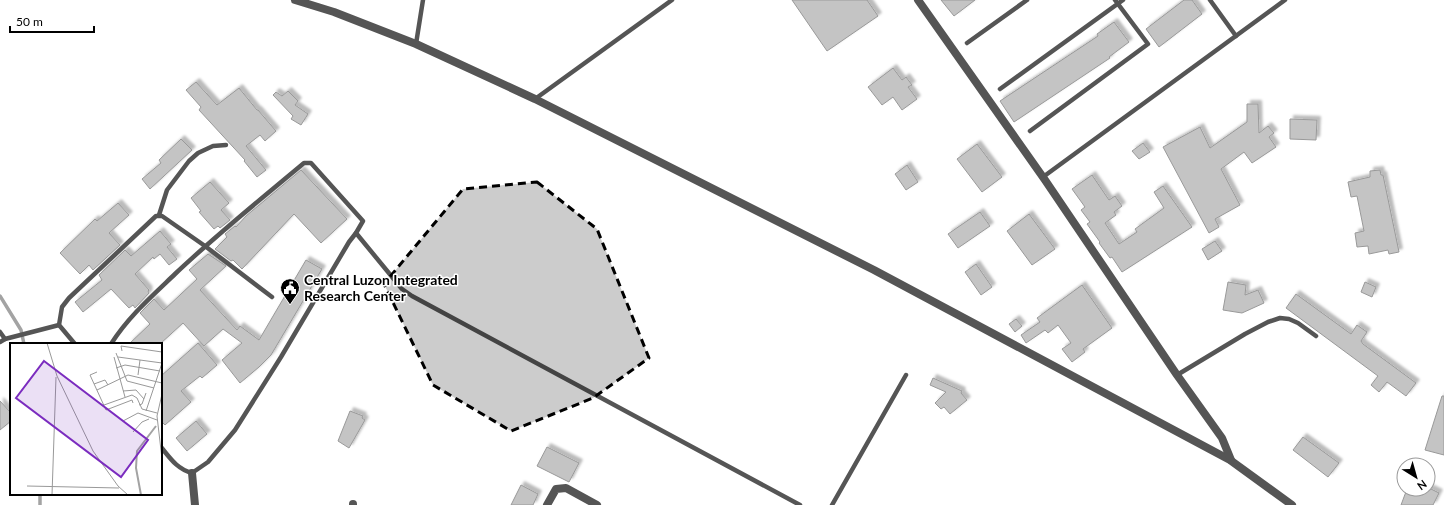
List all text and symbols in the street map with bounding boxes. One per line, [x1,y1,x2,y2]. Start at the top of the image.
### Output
scale bar [10,8,94,34]
text: 50 m [16,14,43,29]
place label: Central Luzon Integrated Research Center [304,271,458,304]
public building icon: Central Luzon Integrated Research Center [279,277,301,305]
inset map [10,343,162,495]
north arrow [1396,457,1436,497]
text: N [1415,478,1430,493]

